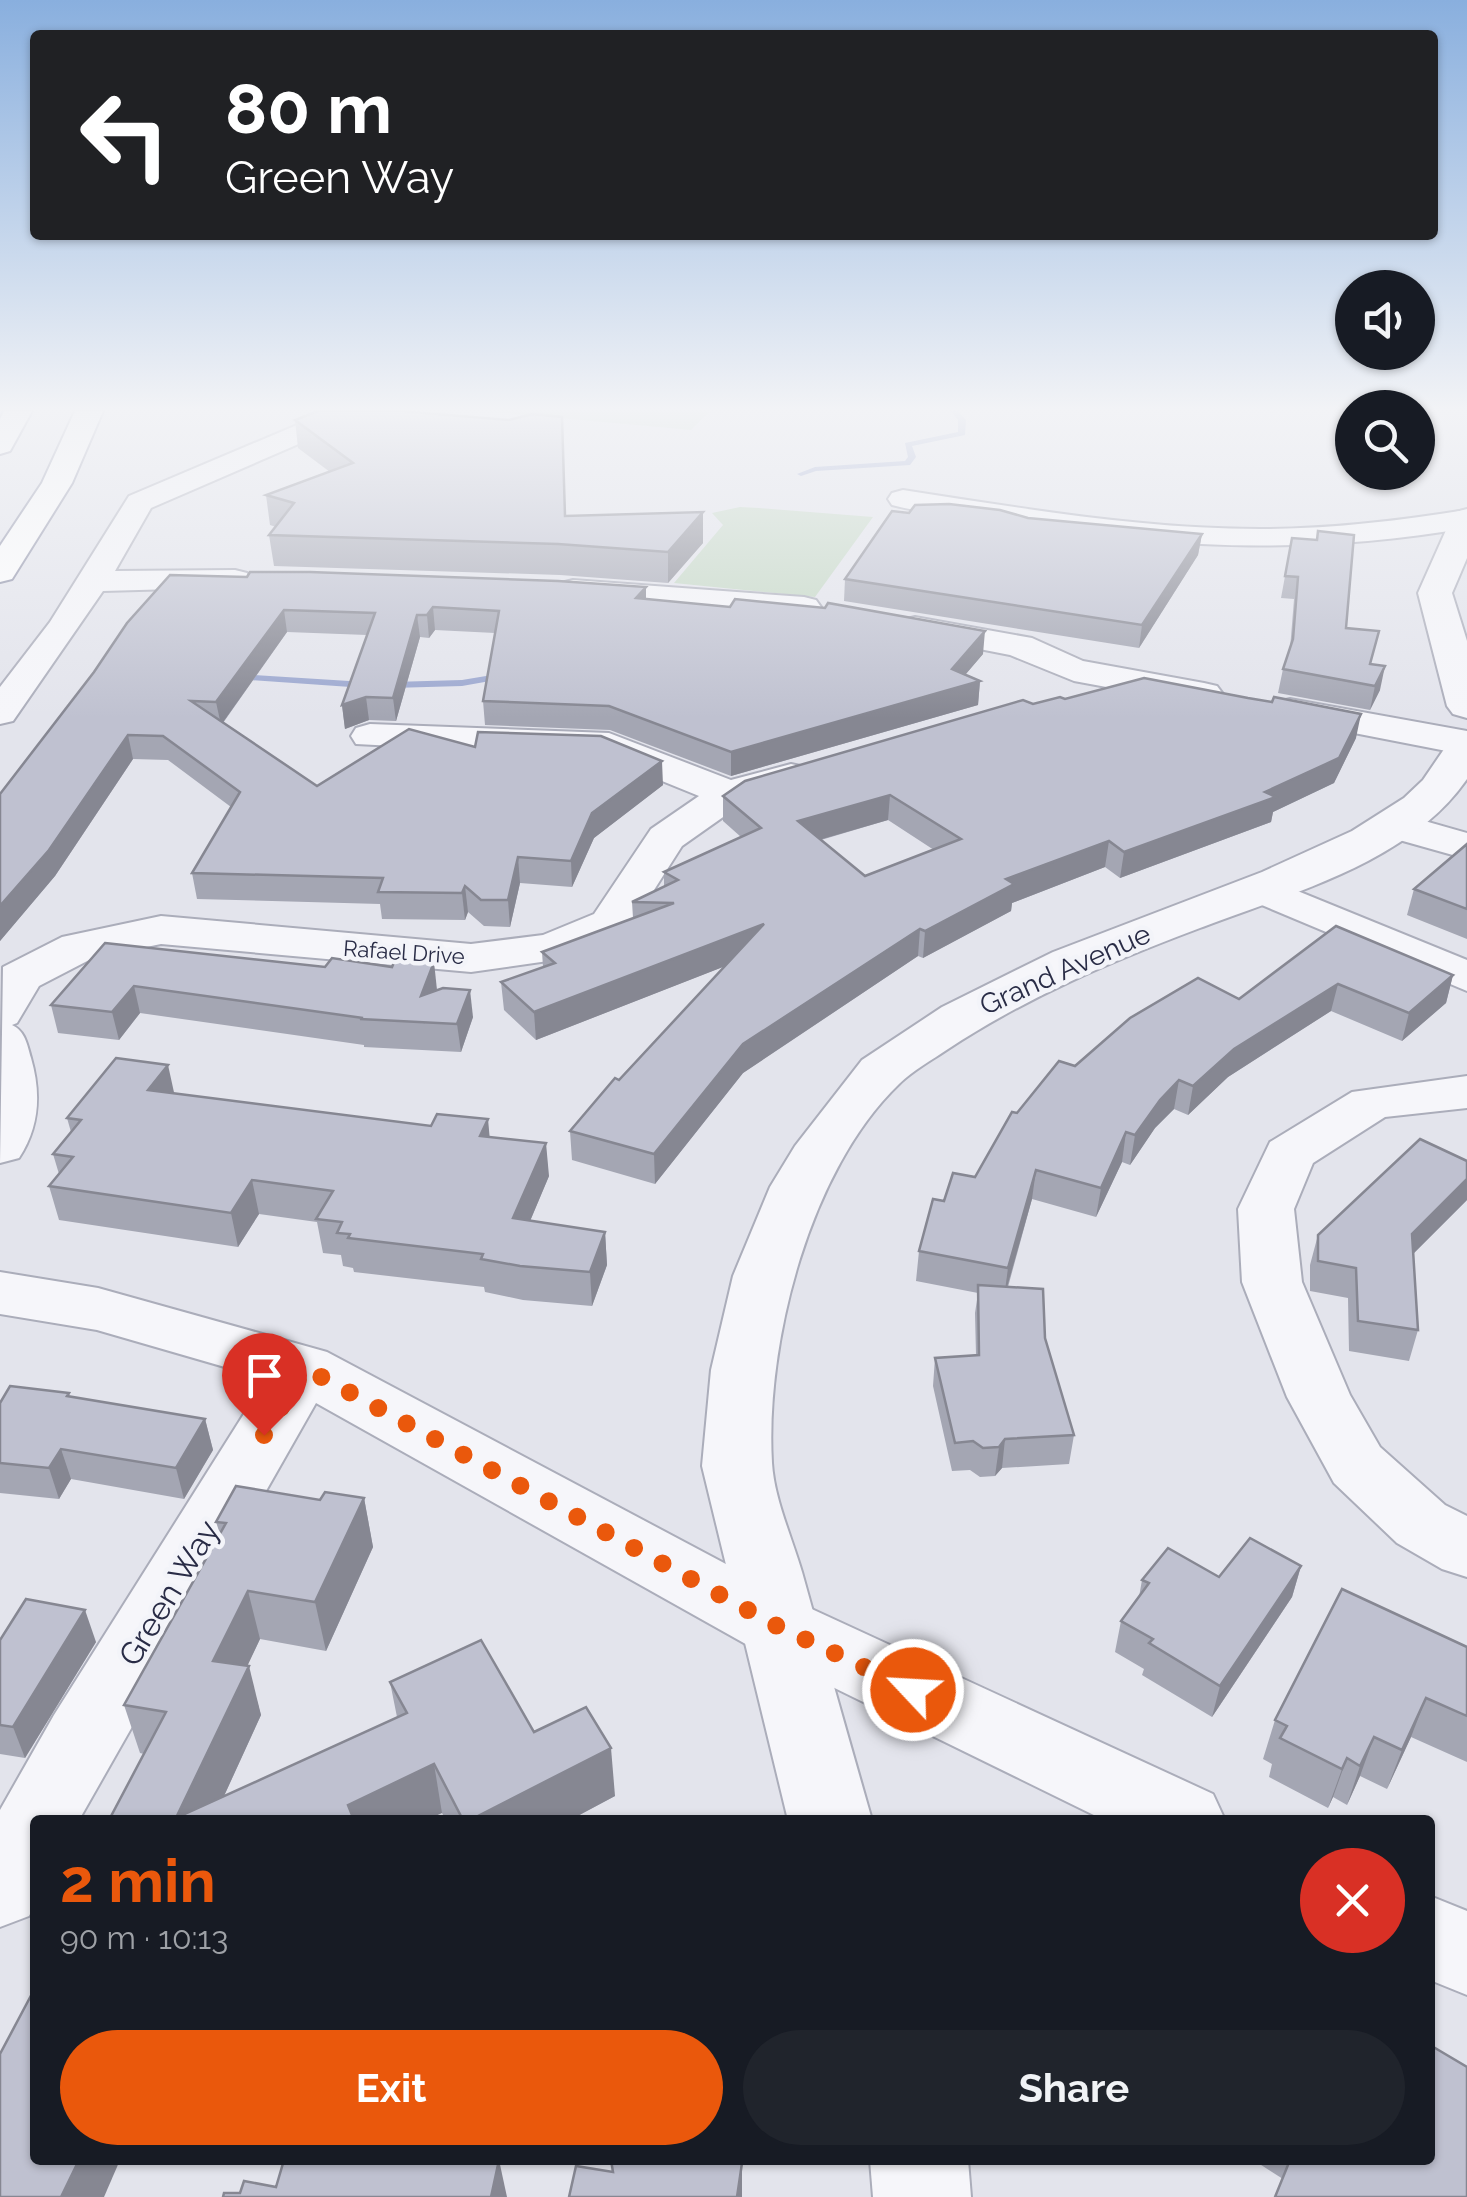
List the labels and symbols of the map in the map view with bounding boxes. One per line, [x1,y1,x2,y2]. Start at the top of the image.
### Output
street label: Grand Avenue [975,917,1156,1022]
street label: Rafael Drive [342,935,466,969]
pin [222,1333,307,1436]
street label: Green Way [111,1513,226,1672]
position arrow [861,1638,965,1742]

